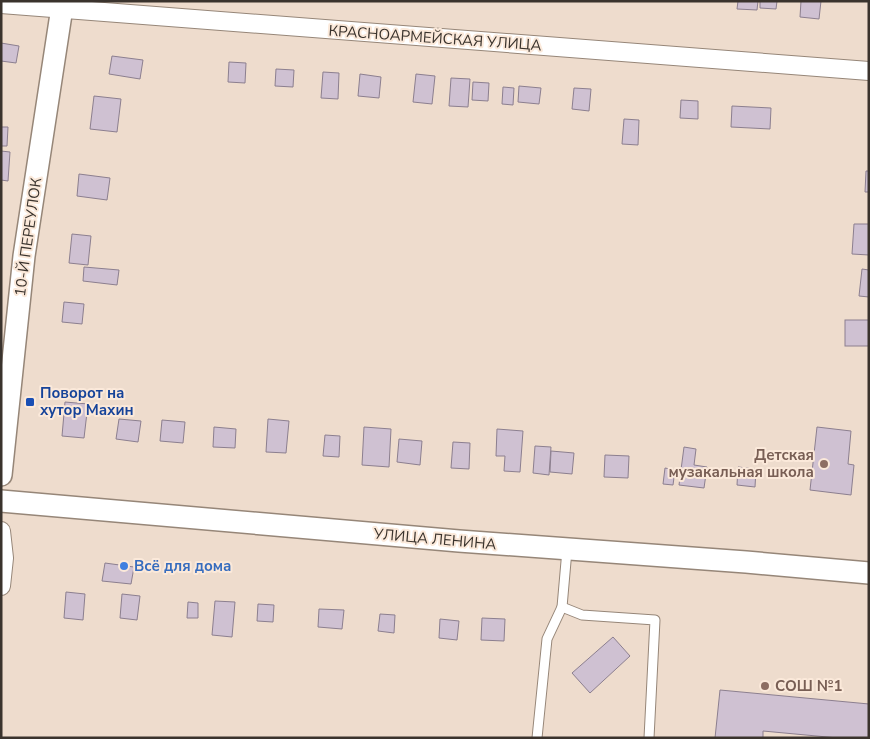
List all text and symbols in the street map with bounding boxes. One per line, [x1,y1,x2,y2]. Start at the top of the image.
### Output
street label: КРАСНОАРМЕЙСКАЯ УЛИЦА [328,21,542,55]
street label: 10-Й ПЕРЕУЛОК [10,176,46,298]
place label: Поворот на хутор Махин [40,383,134,420]
marker: Поворот на хутор Махин [24,396,36,408]
place label: Детская музакальная школа [669,445,814,482]
marker: Детская музакальная школа [818,458,830,470]
street label: УЛИЦА ЛЕНИНА [372,524,497,554]
place label: Всё для дома [134,556,232,576]
marker: Всё для дома [118,560,130,572]
place label: СОШ №1 [775,676,842,696]
marker: СОШ №1 [759,680,771,692]

